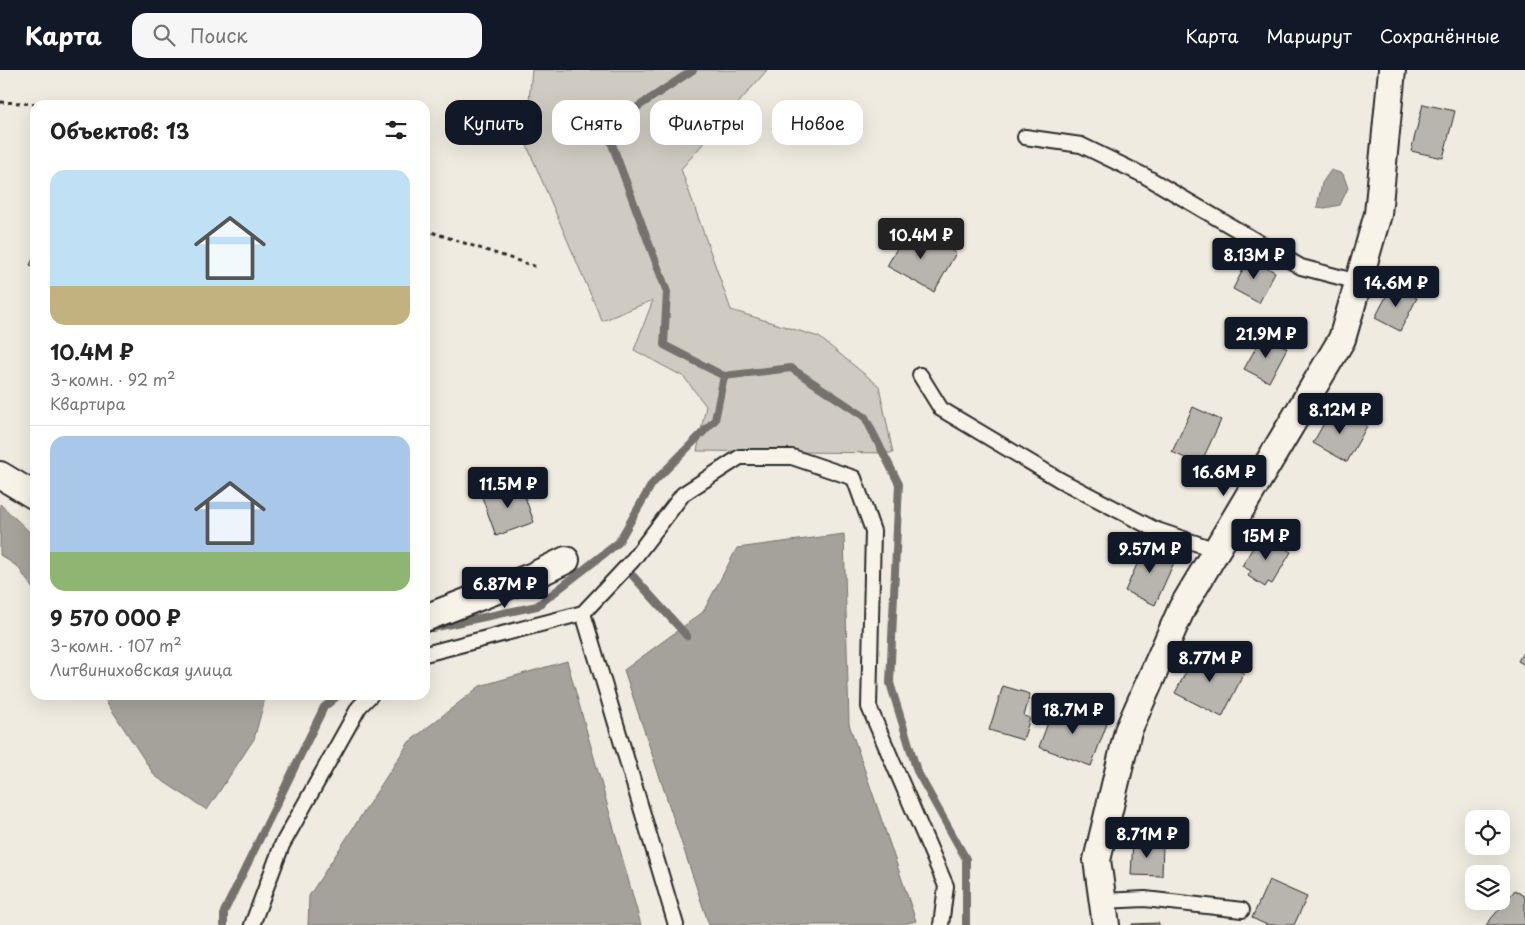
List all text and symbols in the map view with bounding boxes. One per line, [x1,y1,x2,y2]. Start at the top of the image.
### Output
search box [132,13,482,58]
text: Карта [25,17,102,53]
icon: search [150,21,178,49]
text: Поиск [190,21,248,49]
text: Карта [1186,22,1238,49]
text: Маршрут [1266,22,1352,49]
text: Сохранённые [1380,22,1500,49]
chip: Купить [445,100,542,145]
chip: Снять [552,100,640,145]
chip: Фильтры [650,100,762,145]
chip: Новое [772,100,863,145]
text: Объектов: 13 [50,114,190,146]
icon: filters [382,116,410,144]
icon: home [185,203,275,293]
pin: 10.4M ₽ [875,218,967,260]
text: 10.4M ₽ [889,222,953,246]
pin: 8.13M ₽ [1208,238,1300,280]
text: 8.13M ₽ [1223,242,1285,266]
pin: 14.6M ₽ [1350,266,1442,308]
text: 14.6M ₽ [1364,270,1428,294]
pin: 21.9M ₽ [1220,316,1312,359]
text: 21.9M ₽ [1236,321,1296,345]
text: 10.4M ₽ [50,335,134,367]
text: 3-комн. · 92 m² [50,367,175,391]
text: Квартира [50,391,125,415]
pin: 8.12M ₽ [1294,392,1386,435]
text: 8.12M ₽ [1309,397,1371,421]
pin: 16.6M ₽ [1178,454,1270,497]
text: 16.6M ₽ [1192,459,1256,483]
pin: 11.5M ₽ [462,466,554,509]
icon: home [185,468,275,558]
text: 11.5M ₽ [479,471,537,495]
pin: 15M ₽ [1231,518,1301,561]
text: 15M ₽ [1242,523,1290,547]
pin: 9.57M ₽ [1104,532,1196,574]
text: 9.57M ₽ [1119,536,1181,560]
pin: 6.87M ₽ [459,566,551,609]
text: 6.87M ₽ [473,571,537,595]
text: 9 570 000 ₽ [50,601,181,633]
text: 3-комн. · 107 m² [50,633,182,657]
pin: 8.77M ₽ [1164,640,1256,683]
text: 8.77M ₽ [1178,645,1242,669]
text: Литвиниховская улица [50,657,232,681]
pin: 18.7M ₽ [1027,692,1119,735]
text: 18.7M ₽ [1043,697,1103,721]
map controls [1465,810,1510,910]
button: locate [1465,810,1510,855]
pin: 8.71M ₽ [1101,816,1193,859]
text: 8.71M ₽ [1116,821,1178,845]
button: layers [1465,865,1510,910]

